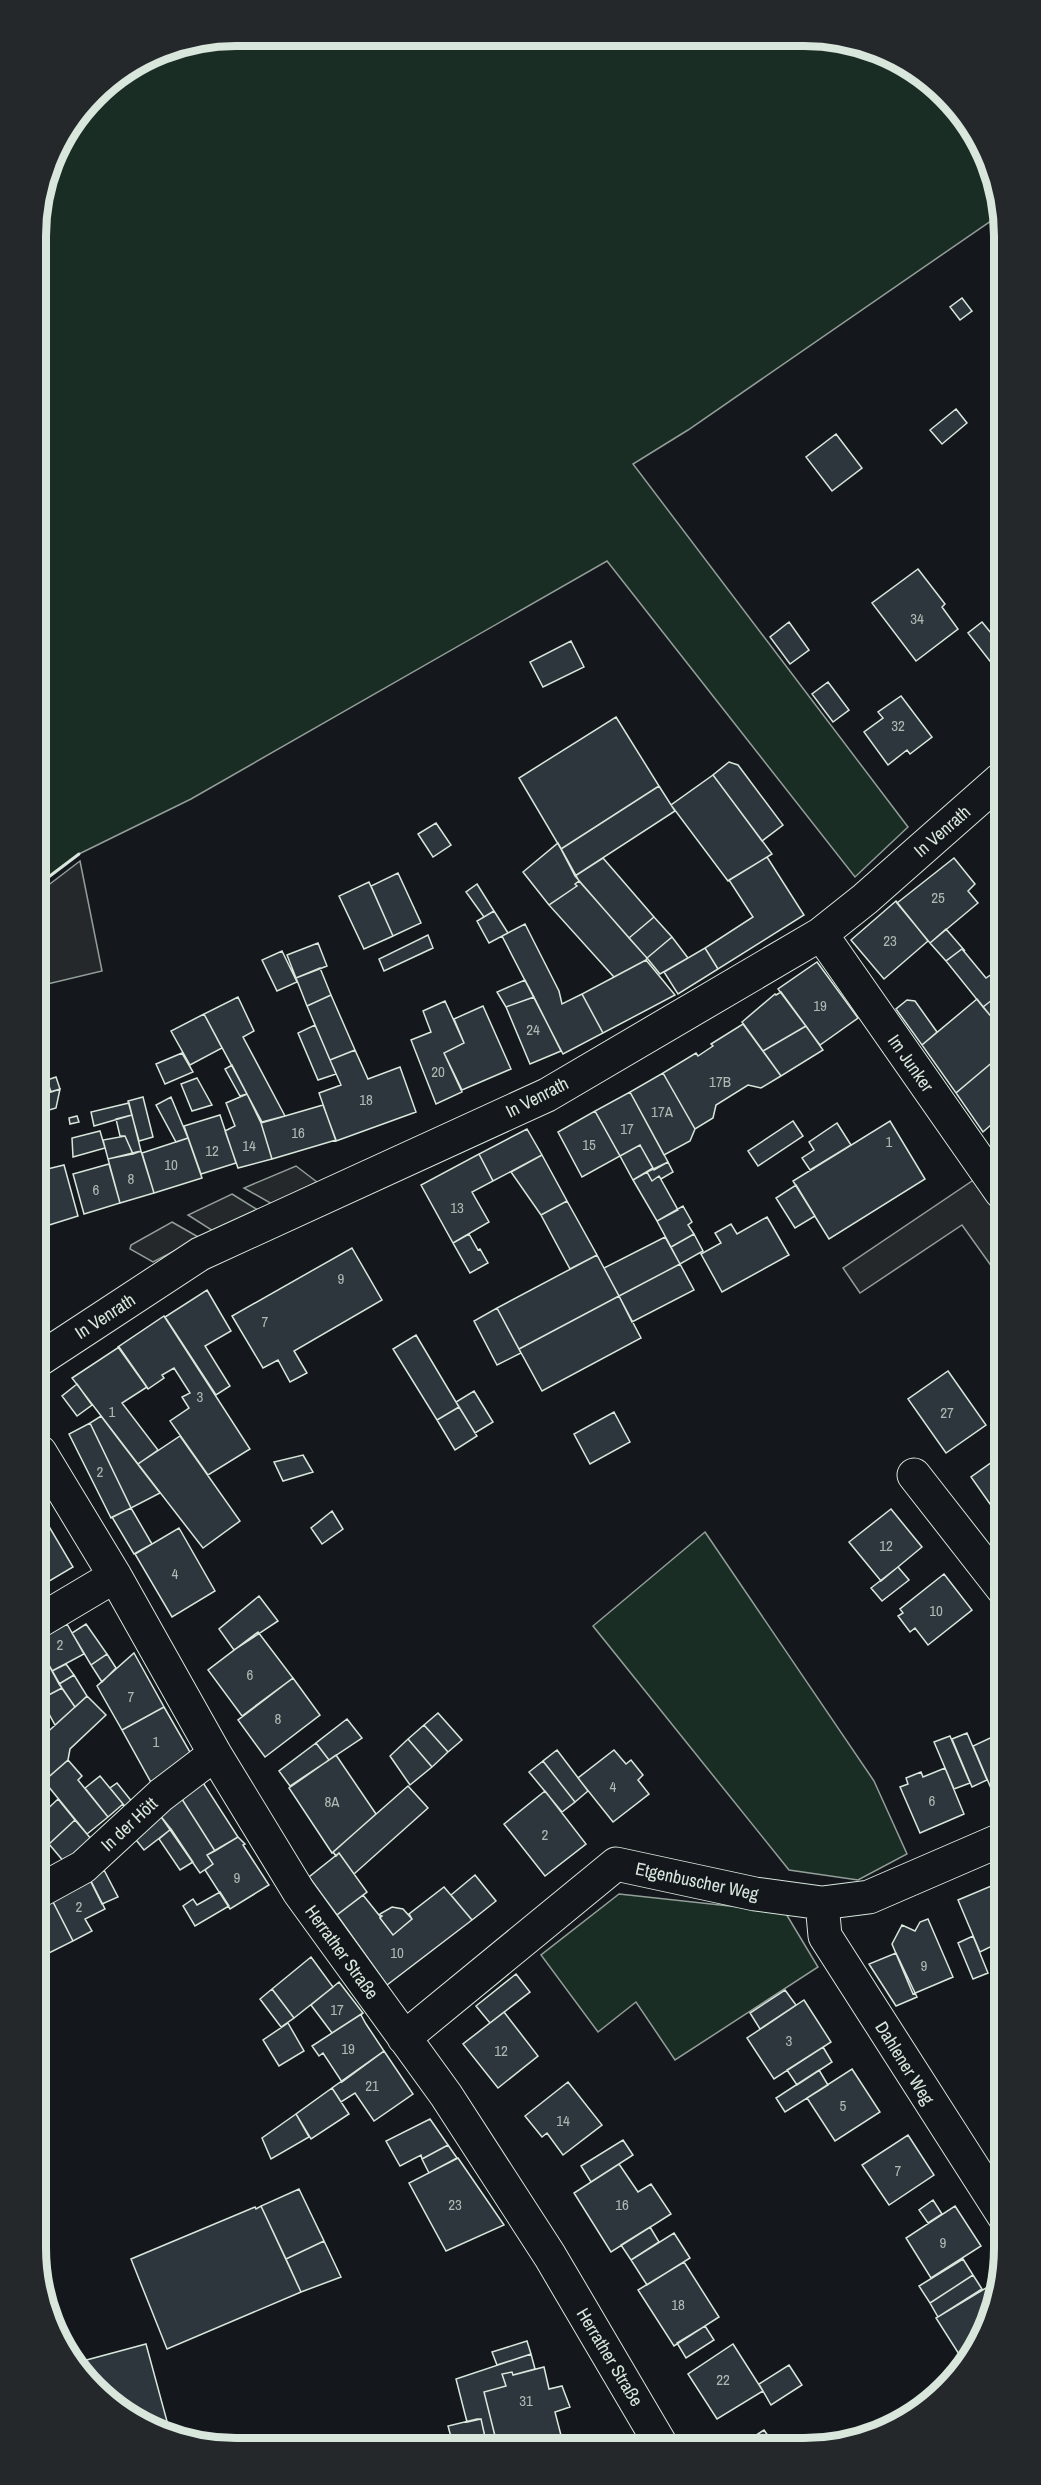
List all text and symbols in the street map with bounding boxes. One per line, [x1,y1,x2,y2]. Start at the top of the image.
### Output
house number: 34 [910,608,924,629]
house number: 32 [891,715,905,736]
street label: In Venrath [908,799,976,863]
house number: 25 [931,887,945,908]
house number: 23 [883,930,897,951]
house number: 19 [813,995,827,1016]
house number: 24 [526,1019,540,1040]
street label: Im Junker [882,1029,940,1097]
house number: 20 [431,1061,445,1082]
street label: In Venrath [501,1071,573,1123]
house number: 17B [709,1071,731,1092]
house number: 18 [359,1089,373,1110]
house number: 17A [651,1101,674,1122]
house number: 17 [620,1118,634,1139]
house number: 16 [291,1122,305,1143]
house number: 1 [886,1131,893,1152]
house number: 15 [582,1134,596,1155]
house number: 14 [242,1135,256,1156]
house number: 12 [205,1140,219,1161]
house number: 10 [164,1154,178,1175]
house number: 8 [128,1168,135,1189]
house number: 6 [93,1179,100,1200]
house number: 13 [450,1197,464,1218]
house number: 9 [338,1268,345,1289]
street label: In Venrath [70,1287,140,1345]
house number: 7 [262,1311,269,1332]
house number: 3 [197,1386,204,1407]
house number: 1 [109,1401,116,1422]
house number: 27 [940,1402,954,1423]
house number: 2 [97,1461,104,1482]
house number: 12 [879,1535,893,1556]
house number: 4 [172,1563,179,1584]
house number: 10 [929,1600,943,1621]
house number: 2 [57,1634,64,1655]
house number: 6 [247,1664,254,1685]
house number: 7 [128,1686,135,1707]
house number: 8 [275,1708,282,1729]
house number: 1 [153,1731,160,1752]
house number: 4 [610,1776,617,1797]
house number: 6 [929,1790,936,1811]
street label: In der Hött [95,1791,163,1857]
house number: 8A [324,1791,340,1812]
house number: 2 [542,1824,549,1845]
street label: Etgenbuscher Weg [633,1856,762,1906]
house number: 9 [234,1867,241,1888]
house number: 2 [76,1896,83,1917]
street label: Herrather Straße [299,1900,385,2004]
house number: 10 [390,1942,404,1963]
house number: 9 [921,1955,928,1976]
house number: 17 [330,1999,344,2020]
street label: Dahlener Weg [869,2016,941,2110]
house number: 3 [786,2030,793,2051]
house number: 19 [341,2038,355,2059]
house number: 12 [494,2040,508,2061]
house number: 21 [365,2075,379,2096]
house number: 5 [840,2095,847,2116]
house number: 14 [556,2110,570,2131]
house number: 7 [895,2160,902,2181]
house number: 23 [448,2194,462,2215]
house number: 16 [615,2194,629,2215]
house number: 9 [940,2232,947,2253]
house number: 18 [671,2294,685,2315]
street label: Herrather Straße [571,2303,649,2411]
house number: 22 [716,2369,730,2390]
house number: 31 [519,2390,533,2411]

